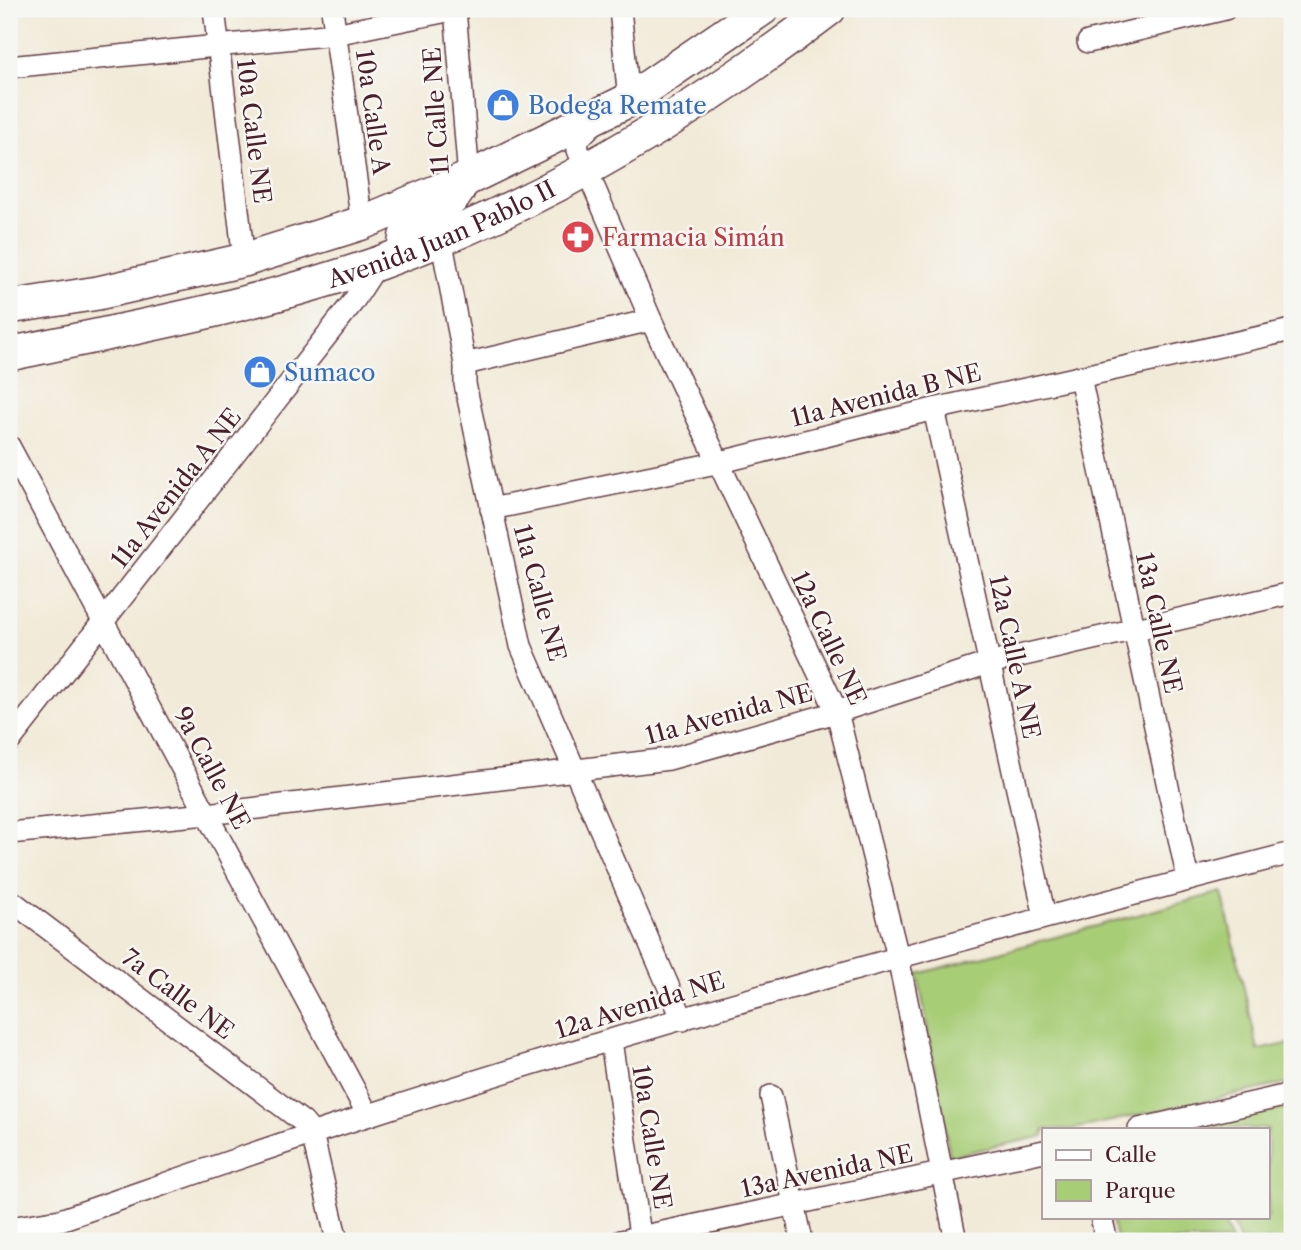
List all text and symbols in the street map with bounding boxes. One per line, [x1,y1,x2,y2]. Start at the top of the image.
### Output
street label: 11 Calle NE [417,46,455,176]
street label: 10a Calle A [350,48,396,178]
street label: 10a Calle NE [231,57,277,205]
shop icon: Bodega Remate [484,86,522,124]
place label: Bodega Remate [528,91,707,120]
street label: Avenida Juan Pablo II [323,174,560,294]
pharmacy icon: Farmacia Simán [559,218,597,256]
place label: Farmacia Simán [602,223,785,252]
shop icon: Sumaco [241,353,279,391]
street label: 11a Avenida B NE [788,357,984,433]
place label: Sumaco [284,358,375,387]
street label: 11a Avenida A NE [105,402,247,574]
street label: 11a Calle NE [508,521,572,665]
street label: 13a Calle NE [1130,550,1188,696]
street label: 12a Calle NE [785,566,873,710]
street label: 12a Calle A NE [984,573,1046,741]
street label: 11a Avenida NE [642,678,816,750]
street label: 9a Calle NE [168,702,256,834]
street label: 7a Calle NE [116,943,240,1045]
street label: 12a Avenida NE [552,965,728,1045]
street label: 10a Calle NE [626,1063,678,1211]
legend [1042,1128,1270,1218]
street label: 13a Avenida NE [738,1139,916,1203]
text: Calle [1105,1142,1157,1167]
text: Parque [1105,1178,1176,1203]

